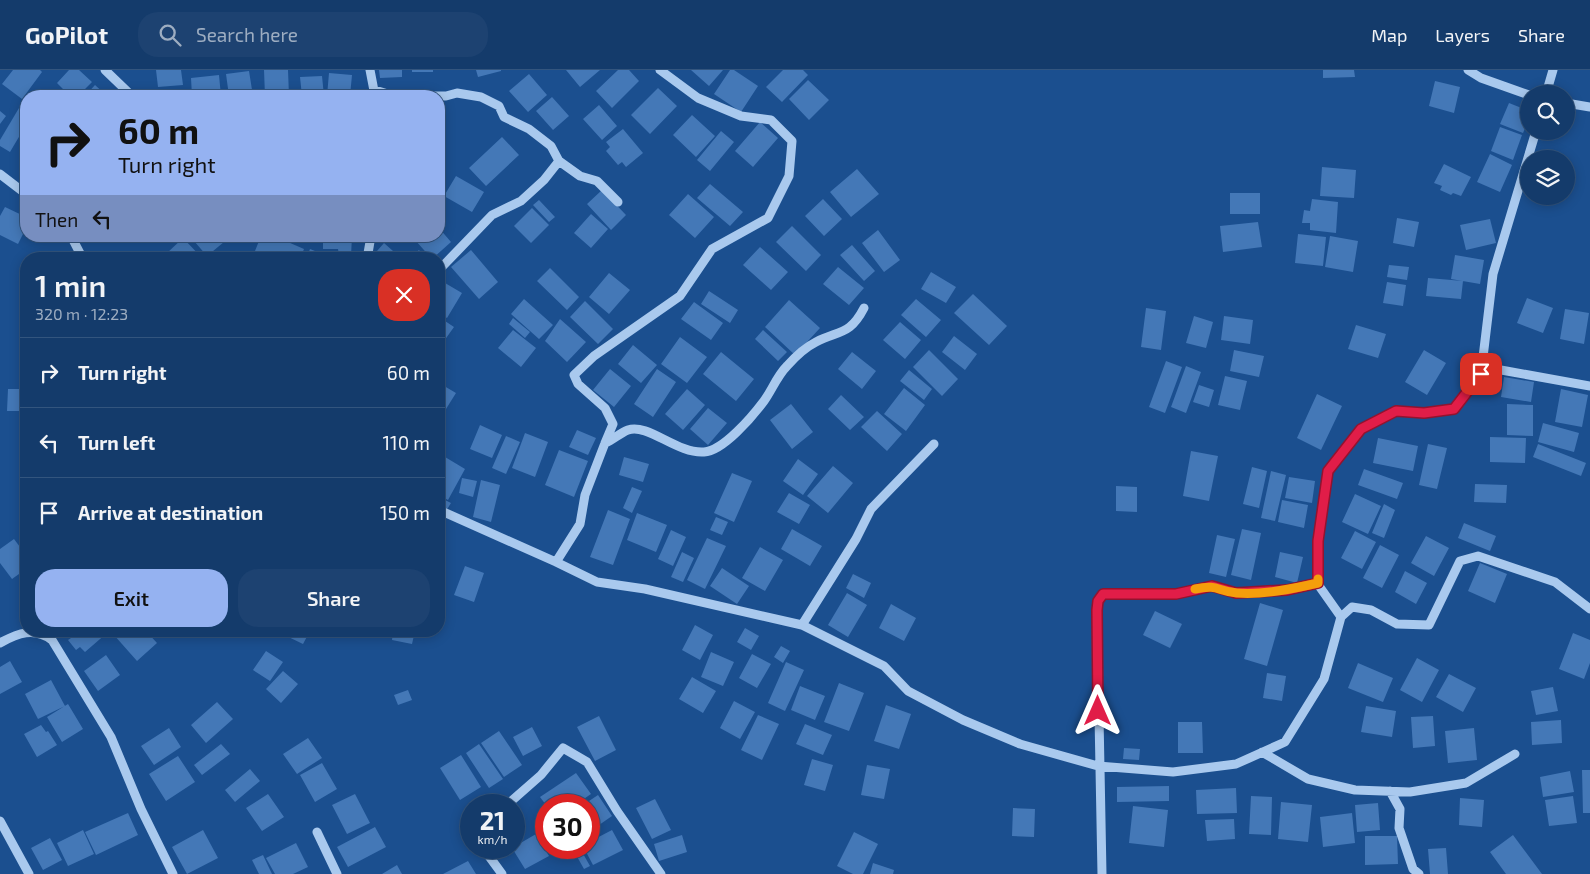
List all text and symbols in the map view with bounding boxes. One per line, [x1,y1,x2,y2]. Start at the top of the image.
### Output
search box [138,12,488,57]
text: GoPilot [25,20,108,49]
icon: search [156,21,184,49]
text: Search here [196,23,298,46]
text: Map [1371,24,1407,46]
text: Layers [1435,24,1490,46]
text: Share [1518,24,1565,46]
map controls [1520,85,1575,205]
button: search [1520,85,1575,140]
text: 60 m [118,109,199,151]
icon: right [35,110,100,175]
button: layers [1520,150,1575,205]
text: Turn right [118,151,216,177]
icon: left [88,205,116,233]
text: Then [35,208,78,231]
text: 1 min [35,267,106,303]
button: close [378,269,430,321]
text: 320 m · 12:23 [35,304,128,323]
pin [1460,353,1502,395]
icon: right [35,359,63,387]
icon: arrive [1467,360,1495,388]
text: Turn right [78,361,166,384]
text: 60 m [387,361,430,384]
icon: left [35,429,63,457]
text: Turn left [78,431,155,454]
text: 110 m [383,431,430,454]
icon: arrive [35,499,63,527]
text: Arrive at destination [78,501,263,524]
text: 150 m [380,501,430,524]
button: Exit [35,569,228,627]
button: Share [238,569,430,627]
position arrow [1071,684,1123,736]
speed limit sign: 30 [535,794,600,859]
text: 21 [480,805,505,835]
text: km/h [478,832,507,846]

